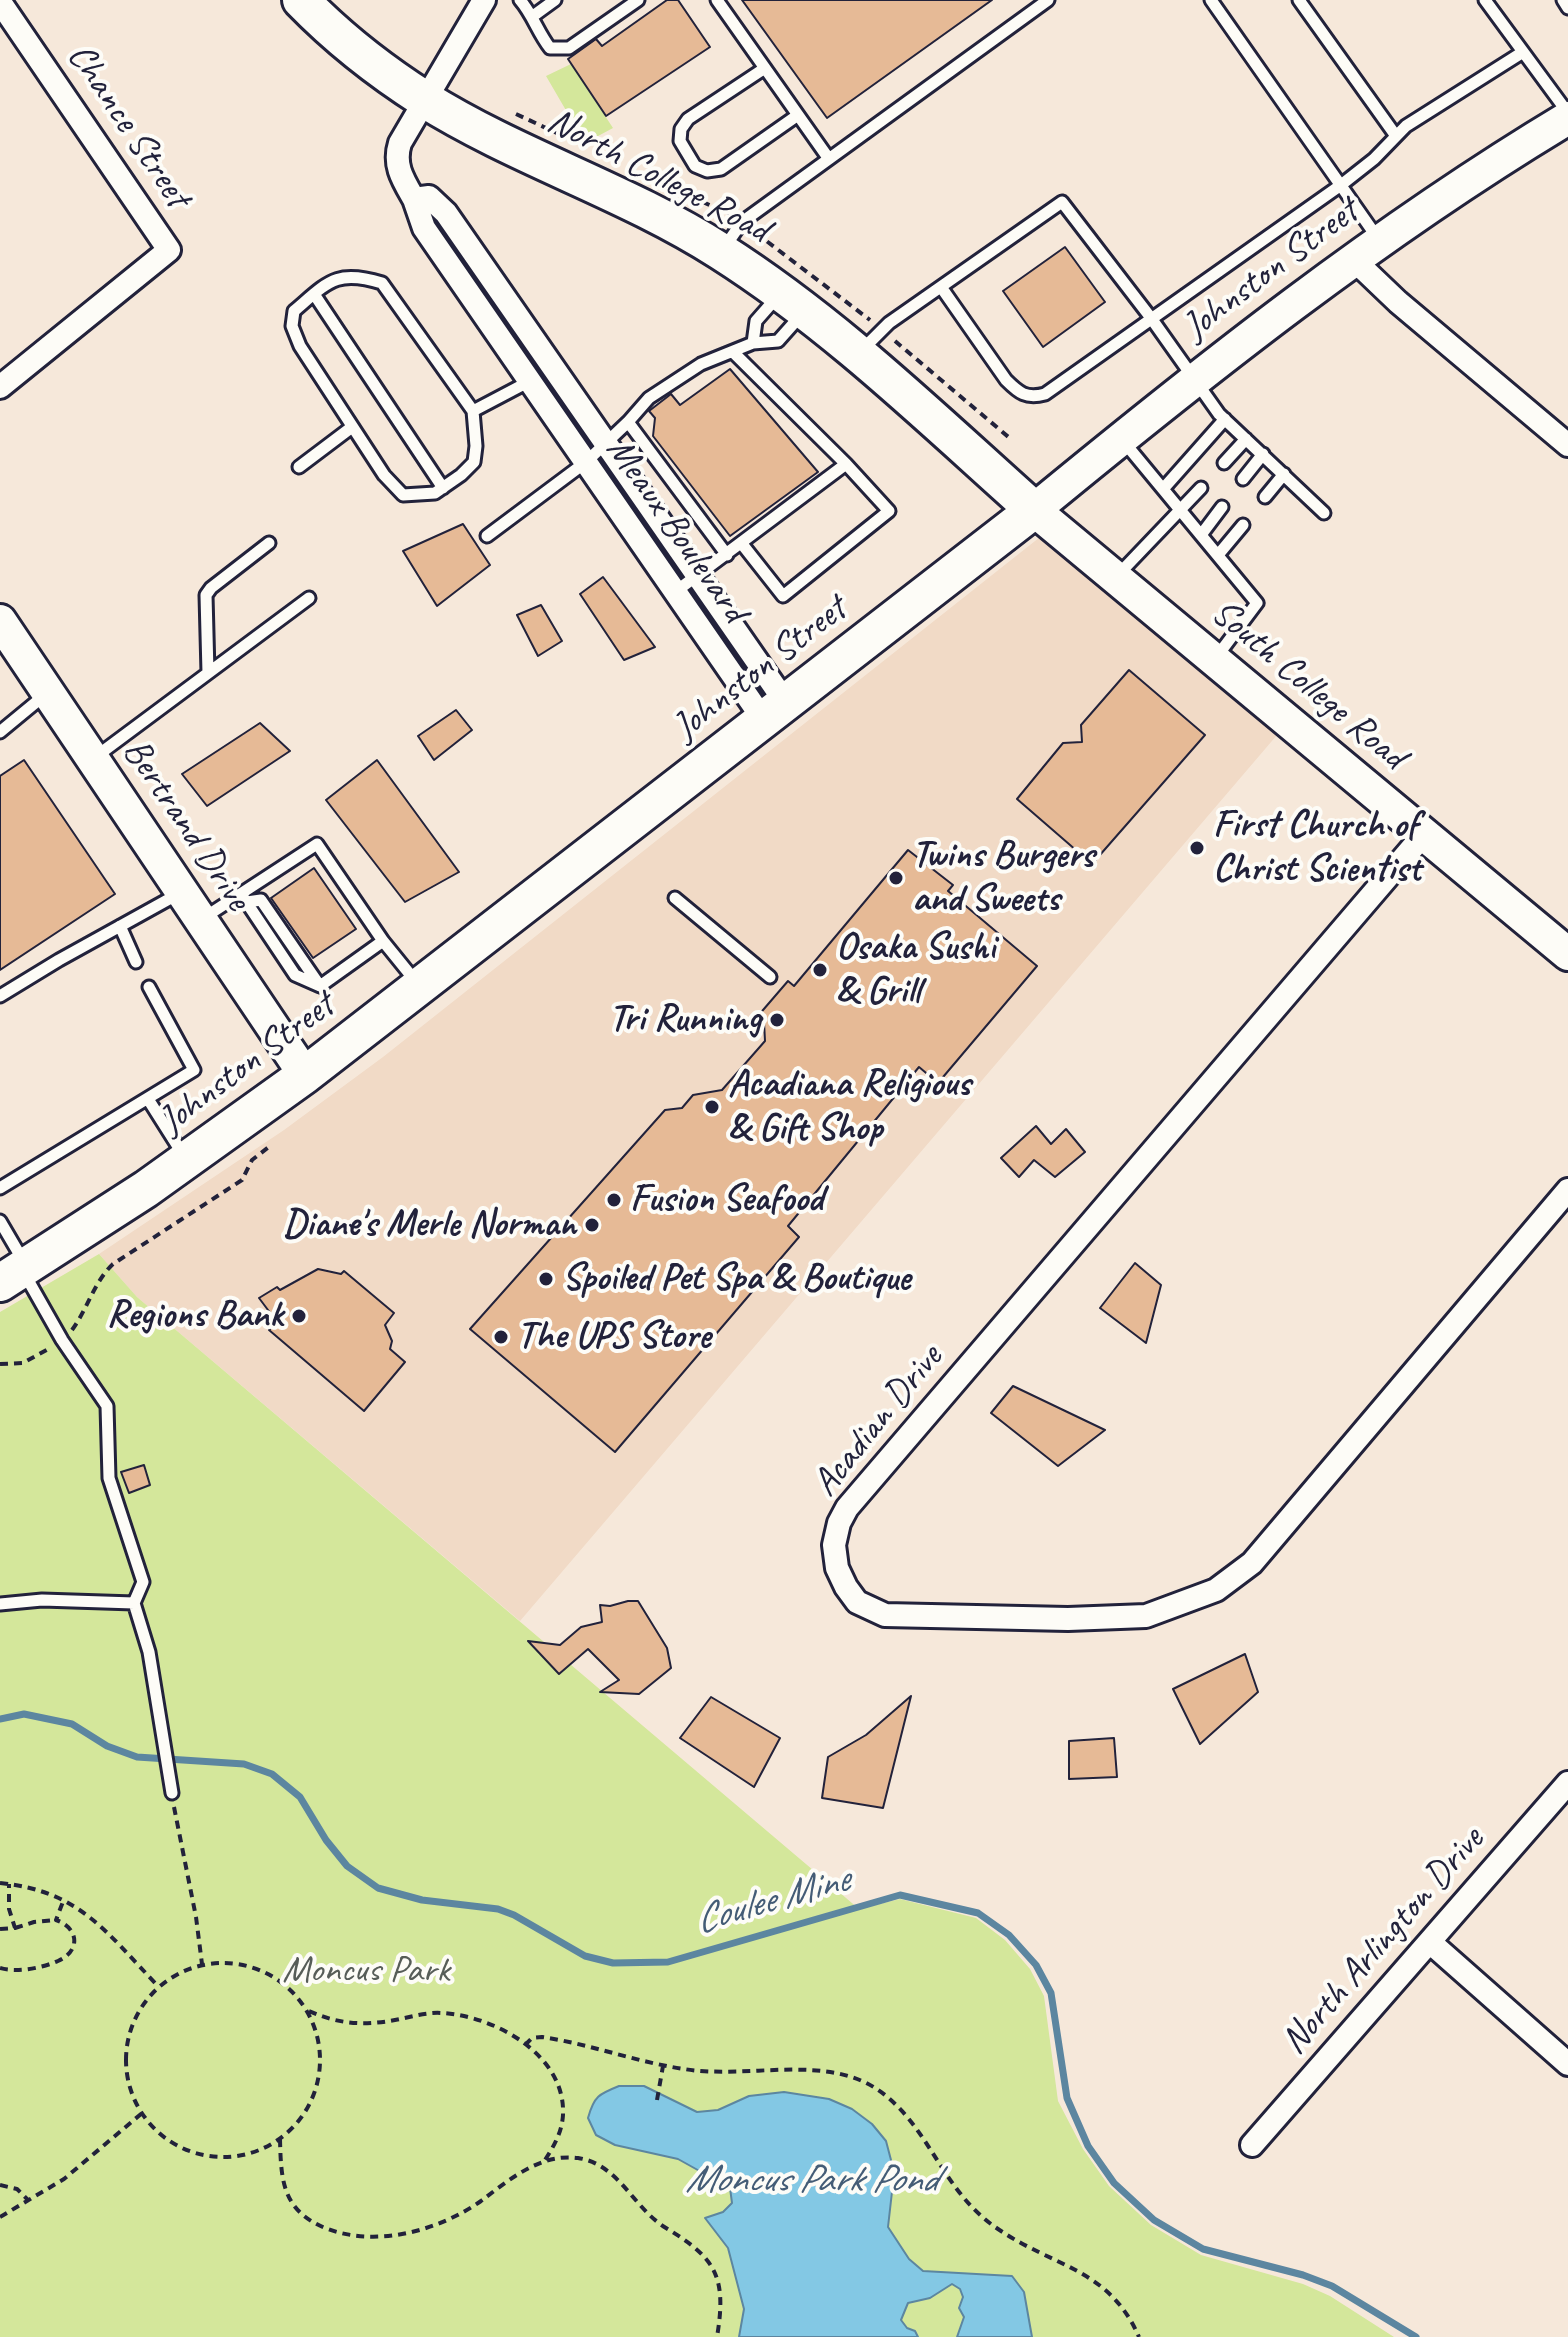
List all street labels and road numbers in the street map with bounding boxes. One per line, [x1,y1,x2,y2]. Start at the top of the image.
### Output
street label: Chance Street [57,35,199,217]
street label: North College Road [540,99,776,253]
street label: Johnston Street [1174,189,1368,351]
street label: Meaux Boulevard [596,429,756,631]
street label: Johnston Street [664,587,856,751]
street label: South College Road [1202,590,1414,780]
street label: Bertrand Drive [112,731,260,919]
street label: Johnston Street [150,983,344,1145]
street label: Acadian Drive [803,1336,953,1506]
street label: North Arlington Drive [1272,1818,1494,2064]

